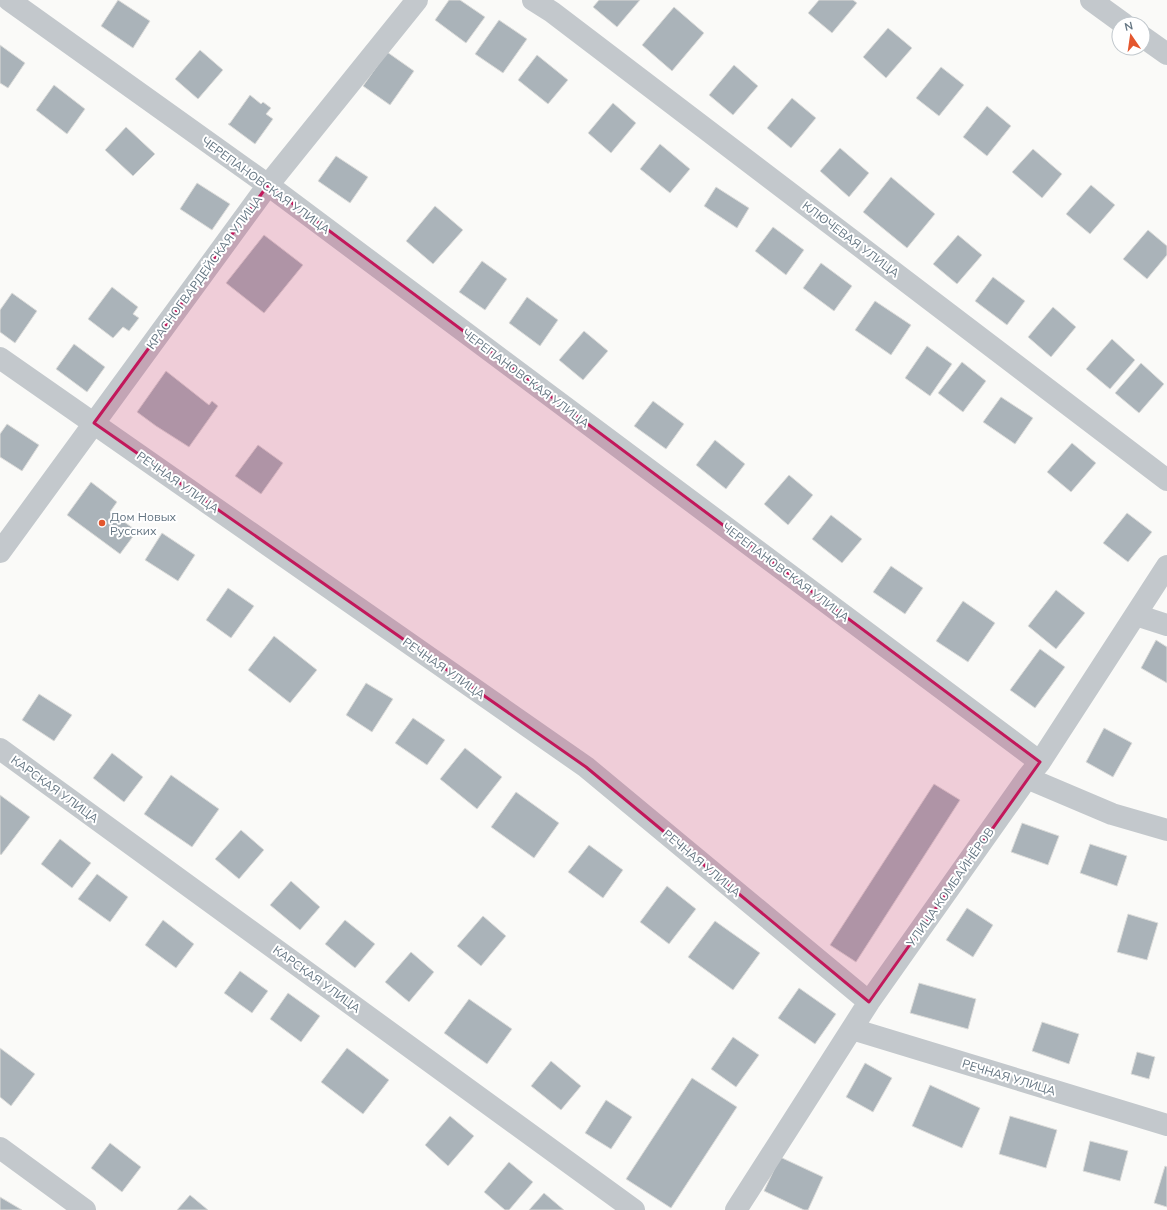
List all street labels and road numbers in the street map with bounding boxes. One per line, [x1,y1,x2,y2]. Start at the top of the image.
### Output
street label: ЧЕРЕПАНОВСКАЯ УЛИЦА [199,133,333,237]
street label: КРАСНОГВАРДЕЙСКАЯ УЛИЦА [143,192,265,352]
street label: КЛЮЧЕВАЯ УЛИЦА [799,198,903,280]
street label: ЧЕРЕПАНОВСКАЯ УЛИЦА [459,325,593,431]
street label: РЕЧНАЯ УЛИЦА [134,448,222,516]
street label: ЧЕРЕПАНОВСКАЯ УЛИЦА [719,519,853,625]
street label: РЕЧНАЯ УЛИЦА [400,634,488,702]
street label: КАРСКАЯ УЛИЦА [8,752,102,826]
street label: УЛИЦА КОМБАЙНЁРОВ [902,824,997,950]
street label: РЕЧНАЯ УЛИЦА [660,826,744,900]
street label: КАРСКАЯ УЛИЦА [270,942,364,1016]
street label: РЕЧНАЯ УЛИЦА [960,1056,1058,1098]

